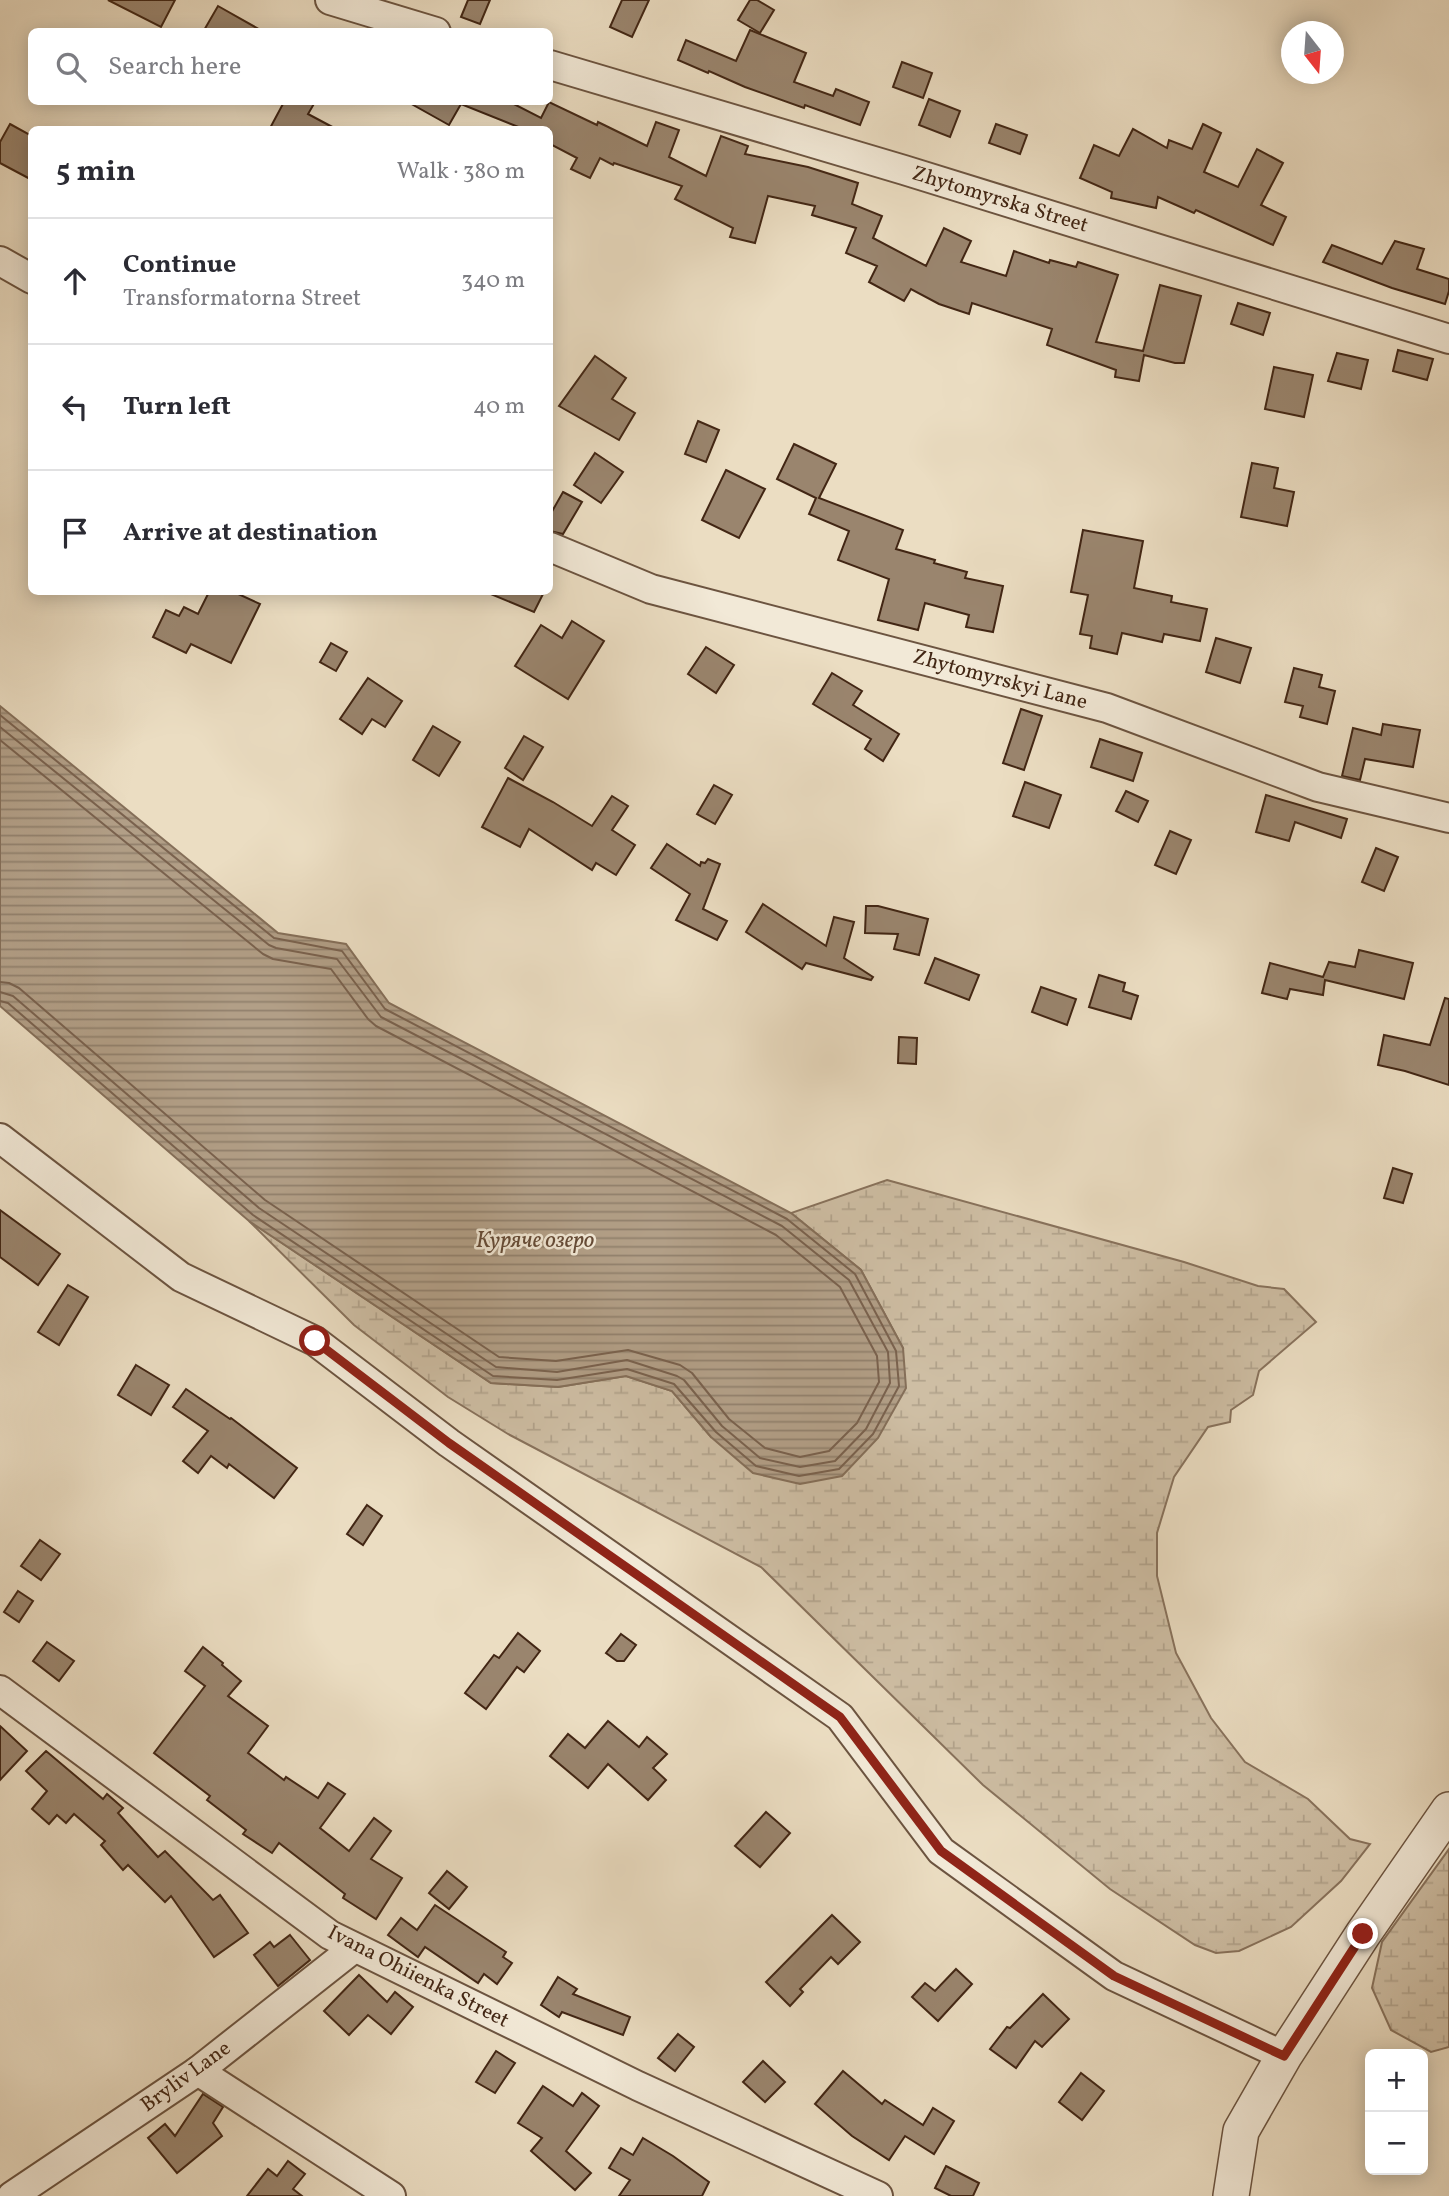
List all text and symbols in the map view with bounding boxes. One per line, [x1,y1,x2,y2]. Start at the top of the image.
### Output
north arrow [1281,21,1344,84]
search box [28,28,553,105]
icon: search [52,48,90,86]
text: Search here [108,49,241,85]
text: 5 min [56,151,136,193]
text: Walk · 380 m [397,156,525,188]
street label: Zhytomyrska Street [908,159,1092,241]
text: Continue [123,247,236,283]
icon: ahead [56,262,94,300]
text: 340 m [461,265,525,297]
text: Transformatorna Street [123,283,361,315]
icon: left [56,388,94,426]
text: Turn left [123,389,231,425]
text: 40 m [473,391,525,423]
icon: arrive [56,514,94,552]
text: Arrive at destination [123,515,378,551]
street label: Zhytomyrskyi Lane [910,643,1091,717]
water label: Куряче озеро [476,1225,595,1257]
route start [299,1325,330,1356]
route end [1347,1918,1378,1949]
street label: Ivana Ohiienka Street [322,1919,514,2035]
street label: Bryliv Lane [135,2034,237,2120]
map controls [1365,2049,1428,2175]
button: + [1365,2049,1428,2112]
button: − [1365,2112,1428,2175]

